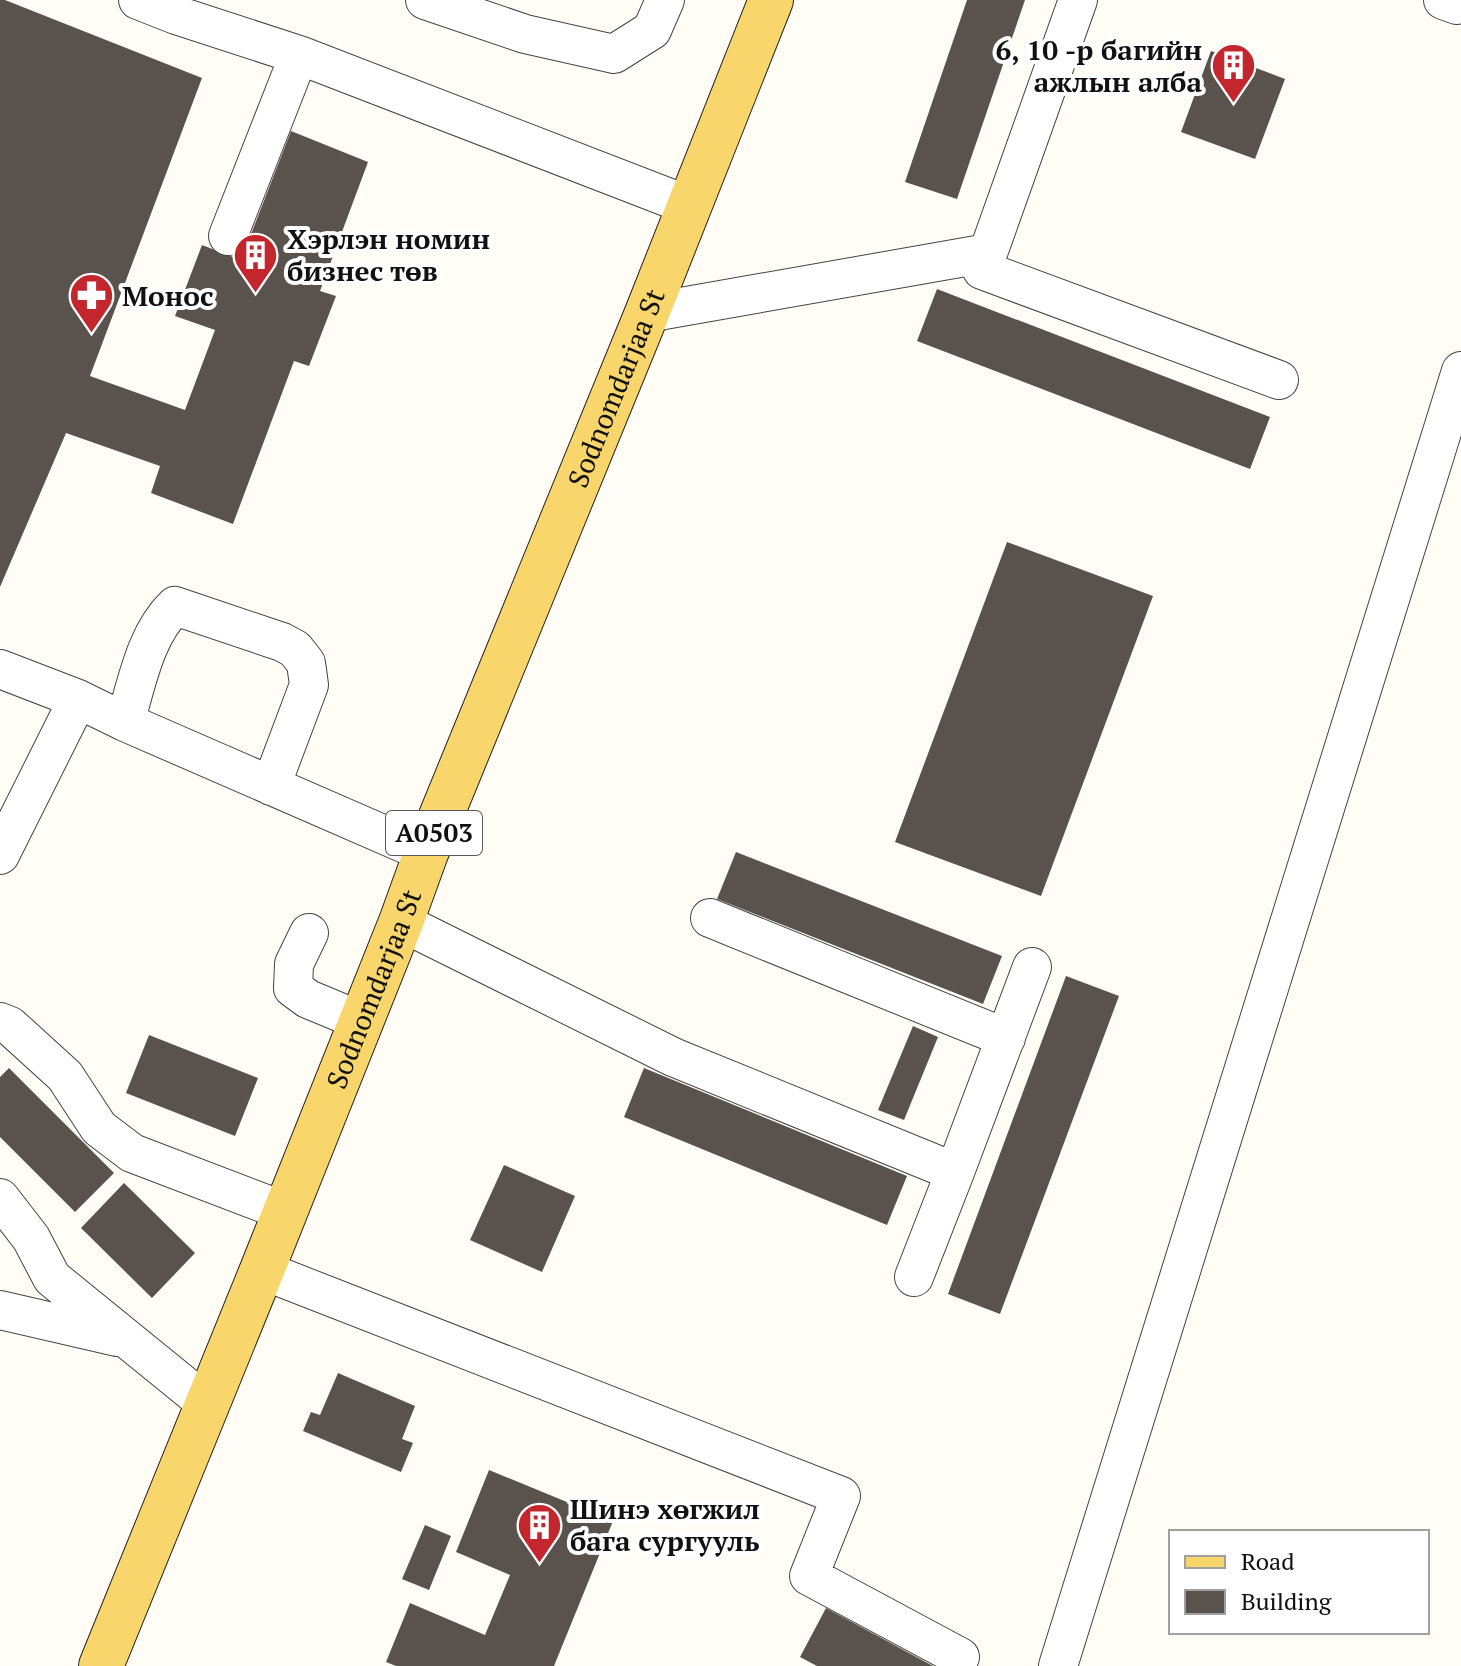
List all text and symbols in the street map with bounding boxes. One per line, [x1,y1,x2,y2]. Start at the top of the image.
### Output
place label: 6, 10 -р багийн ажлын алба [996,31,1202,100]
building icon: 6, 10 -р багийн ажлын алба [1209,42,1257,105]
place label: Хэрлэн номин бизнес төв [287,220,490,289]
building icon: Хэрлэн номин бизнес төв [232,231,280,294]
pharmacy icon: Монос [67,272,115,335]
place label: Монос [122,277,213,314]
street label: Sodnomdarjaa St [559,283,673,493]
road number: A0503 [386,811,482,855]
street label: Sodnomdarjaa St [317,883,430,1094]
place label: Шинэ хөгжил бага сургууль [570,1490,760,1559]
building icon: Шинэ хөгжил бага сургууль [515,1501,563,1564]
legend [1169,1530,1429,1634]
text: Road [1241,1545,1295,1577]
text: Building [1241,1585,1332,1617]

